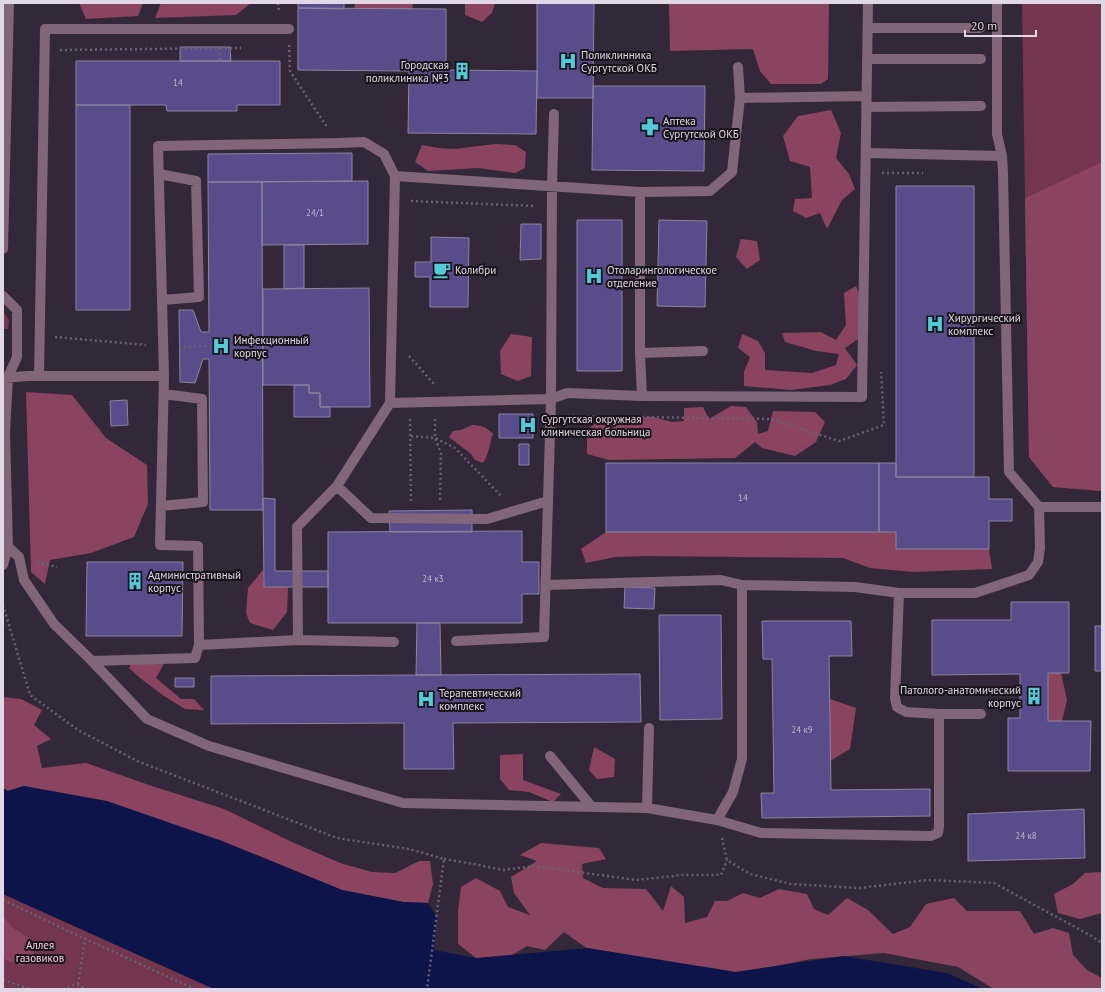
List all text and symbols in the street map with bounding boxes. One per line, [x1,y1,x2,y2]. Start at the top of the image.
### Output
scale bar [965,12,1036,38]
text: 20 m [971,18,997,33]
place label: Поликлинника Сургутской ОКБ [581,48,657,75]
hospital icon: Поликлинника Сургутской ОКБ [558,51,578,71]
place label: Городская поликлиника №3 [366,58,449,85]
building icon: Городская поликлиника №3 [452,61,472,81]
house number: 14 [173,77,183,88]
place label: Аптека Сургутской ОКБ [663,114,739,141]
pharmacy icon: Аптека Сургутской ОКБ [640,117,660,137]
house number: 24/1 [306,207,324,218]
cafe icon: Колибри [432,260,452,280]
place label: Колибри [455,263,496,277]
place label: Отоларингологическое отделение [607,263,717,290]
hospital icon: Отоларингологическое отделение [584,266,604,286]
place label: Хирургический комплекс [948,311,1021,338]
hospital icon: Хирургический комплекс [925,314,945,334]
place label: Инфекционный корпус [234,333,309,360]
hospital icon: Инфекционный корпус [211,336,231,356]
place label: Сургутская окружная клиническая больница [541,412,651,439]
hospital icon: Сургутская окружная клиническая больница [518,415,538,435]
house number: 14 [738,492,748,503]
place label: Административный корпус [148,568,241,595]
building icon: Административный корпус [125,571,145,591]
house number: 24 к3 [422,573,444,584]
place label: Патолого-анатомический корпус [900,683,1021,710]
place label: Терапевтический комплекс [439,686,521,713]
building icon: Патолого-анатомический корпус [1024,686,1044,706]
hospital icon: Терапевтический комплекс [416,689,436,709]
house number: 24 к9 [791,724,813,735]
house number: 24 к8 [1015,830,1037,841]
park label: Аллея газовиков [16,938,64,965]

